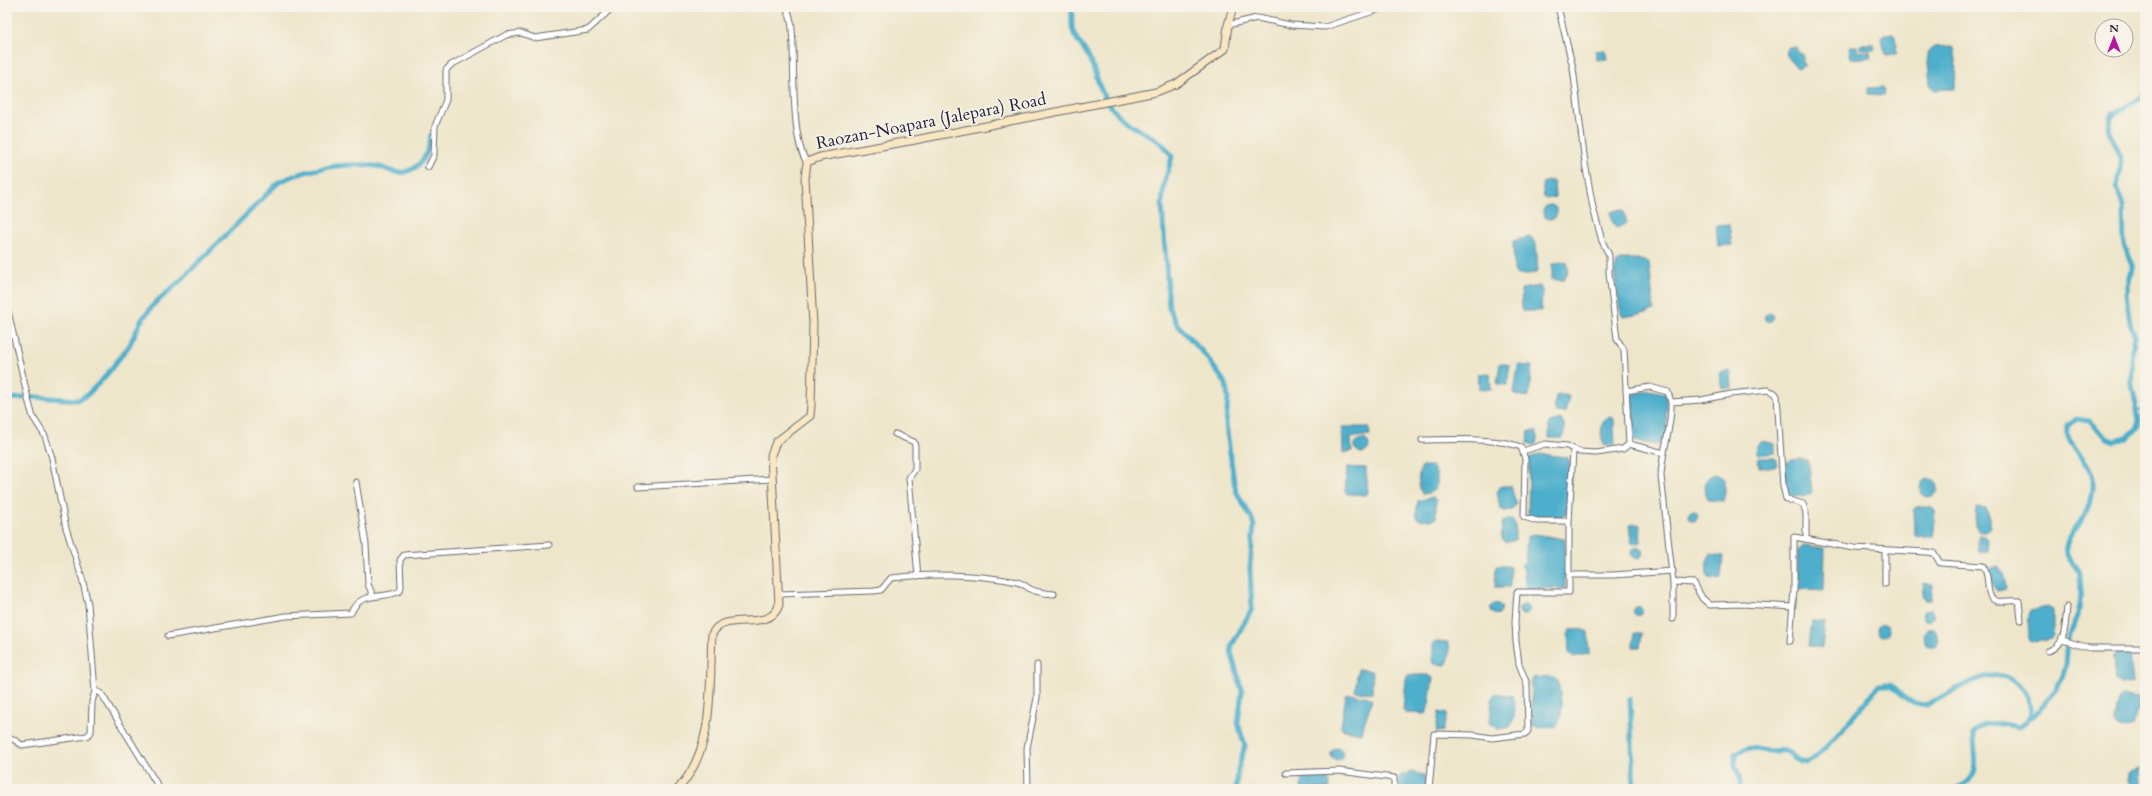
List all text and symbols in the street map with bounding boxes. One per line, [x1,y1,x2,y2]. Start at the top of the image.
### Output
north arrow [2094,18,2134,58]
text: N [2109,21,2119,36]
street label: Raozan-Noapara (Jalepara) Road [814,87,1048,155]

